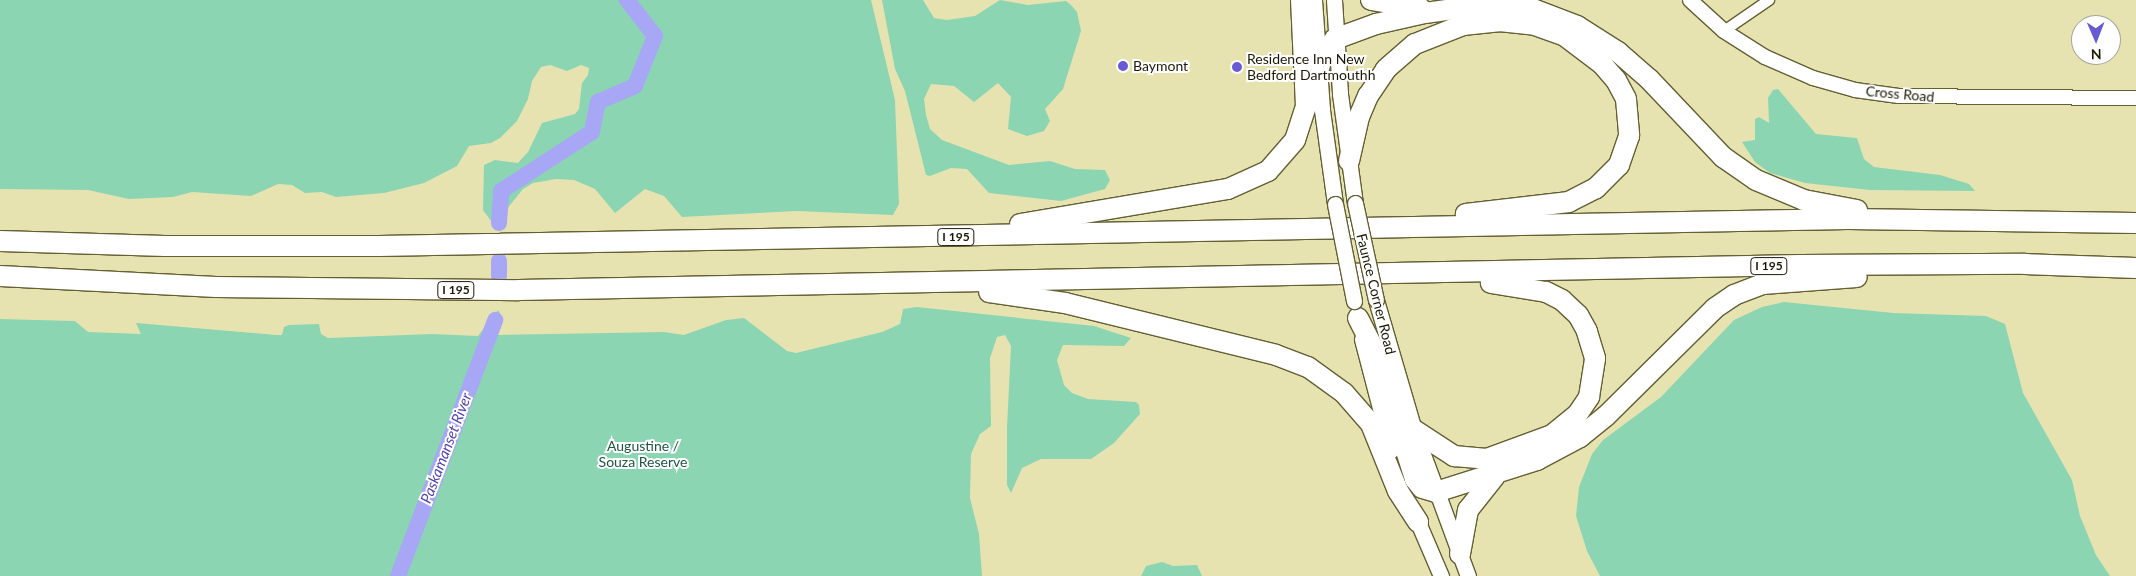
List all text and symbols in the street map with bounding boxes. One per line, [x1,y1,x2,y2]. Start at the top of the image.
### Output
north arrow [2071,15,2121,65]
text: N [2091,46,2102,63]
place label: Residence Inn New Bedford Dartmouthh [1247,51,1375,84]
place label: Baymont [1133,58,1188,74]
marker: Baymont [1117,60,1129,72]
marker: Residence Inn New Bedford Dartmouthh [1231,61,1243,73]
street label: Cross Road [1865,83,1935,105]
road number: I 195 [937,228,975,246]
street label: Faunce Corner Road [1353,232,1399,356]
road number: I 195 [1750,256,1788,276]
road number: I 195 [437,280,475,300]
water label: Paskamanset River [417,390,475,506]
park label: Augustine / Souza Reserve [599,438,687,471]

